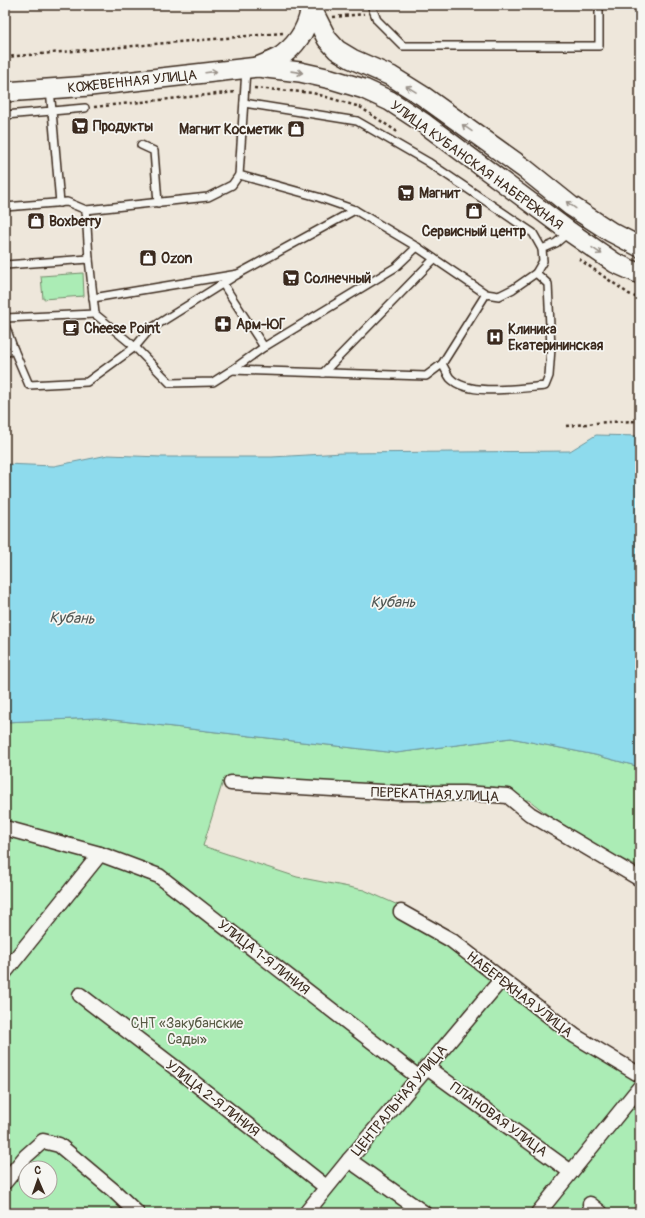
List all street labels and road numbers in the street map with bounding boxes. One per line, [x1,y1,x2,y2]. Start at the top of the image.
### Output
street label: КОЖЕВЕННАЯ УЛИЦА [67,66,198,97]
street label: УЛИЦА КУБАНСКАЯ НАБЕРЕЖНАЯ [387,97,566,234]
street label: ПЕРЕКАТНАЯ УЛИЦА [371,784,499,805]
street label: УЛИЦА 1-Я ЛИНИЯ [214,916,313,999]
street label: НАБЕРЕЖНАЯ УЛИЦА [463,948,576,1041]
street label: ЦЕНТРАЛЬНАЯ УЛИЦА [348,1041,451,1159]
street label: УЛИЦА 2-Я ЛИНИЯ [162,1056,263,1140]
street label: ПЛАНОВАЯ УЛИЦА [447,1078,551,1160]

